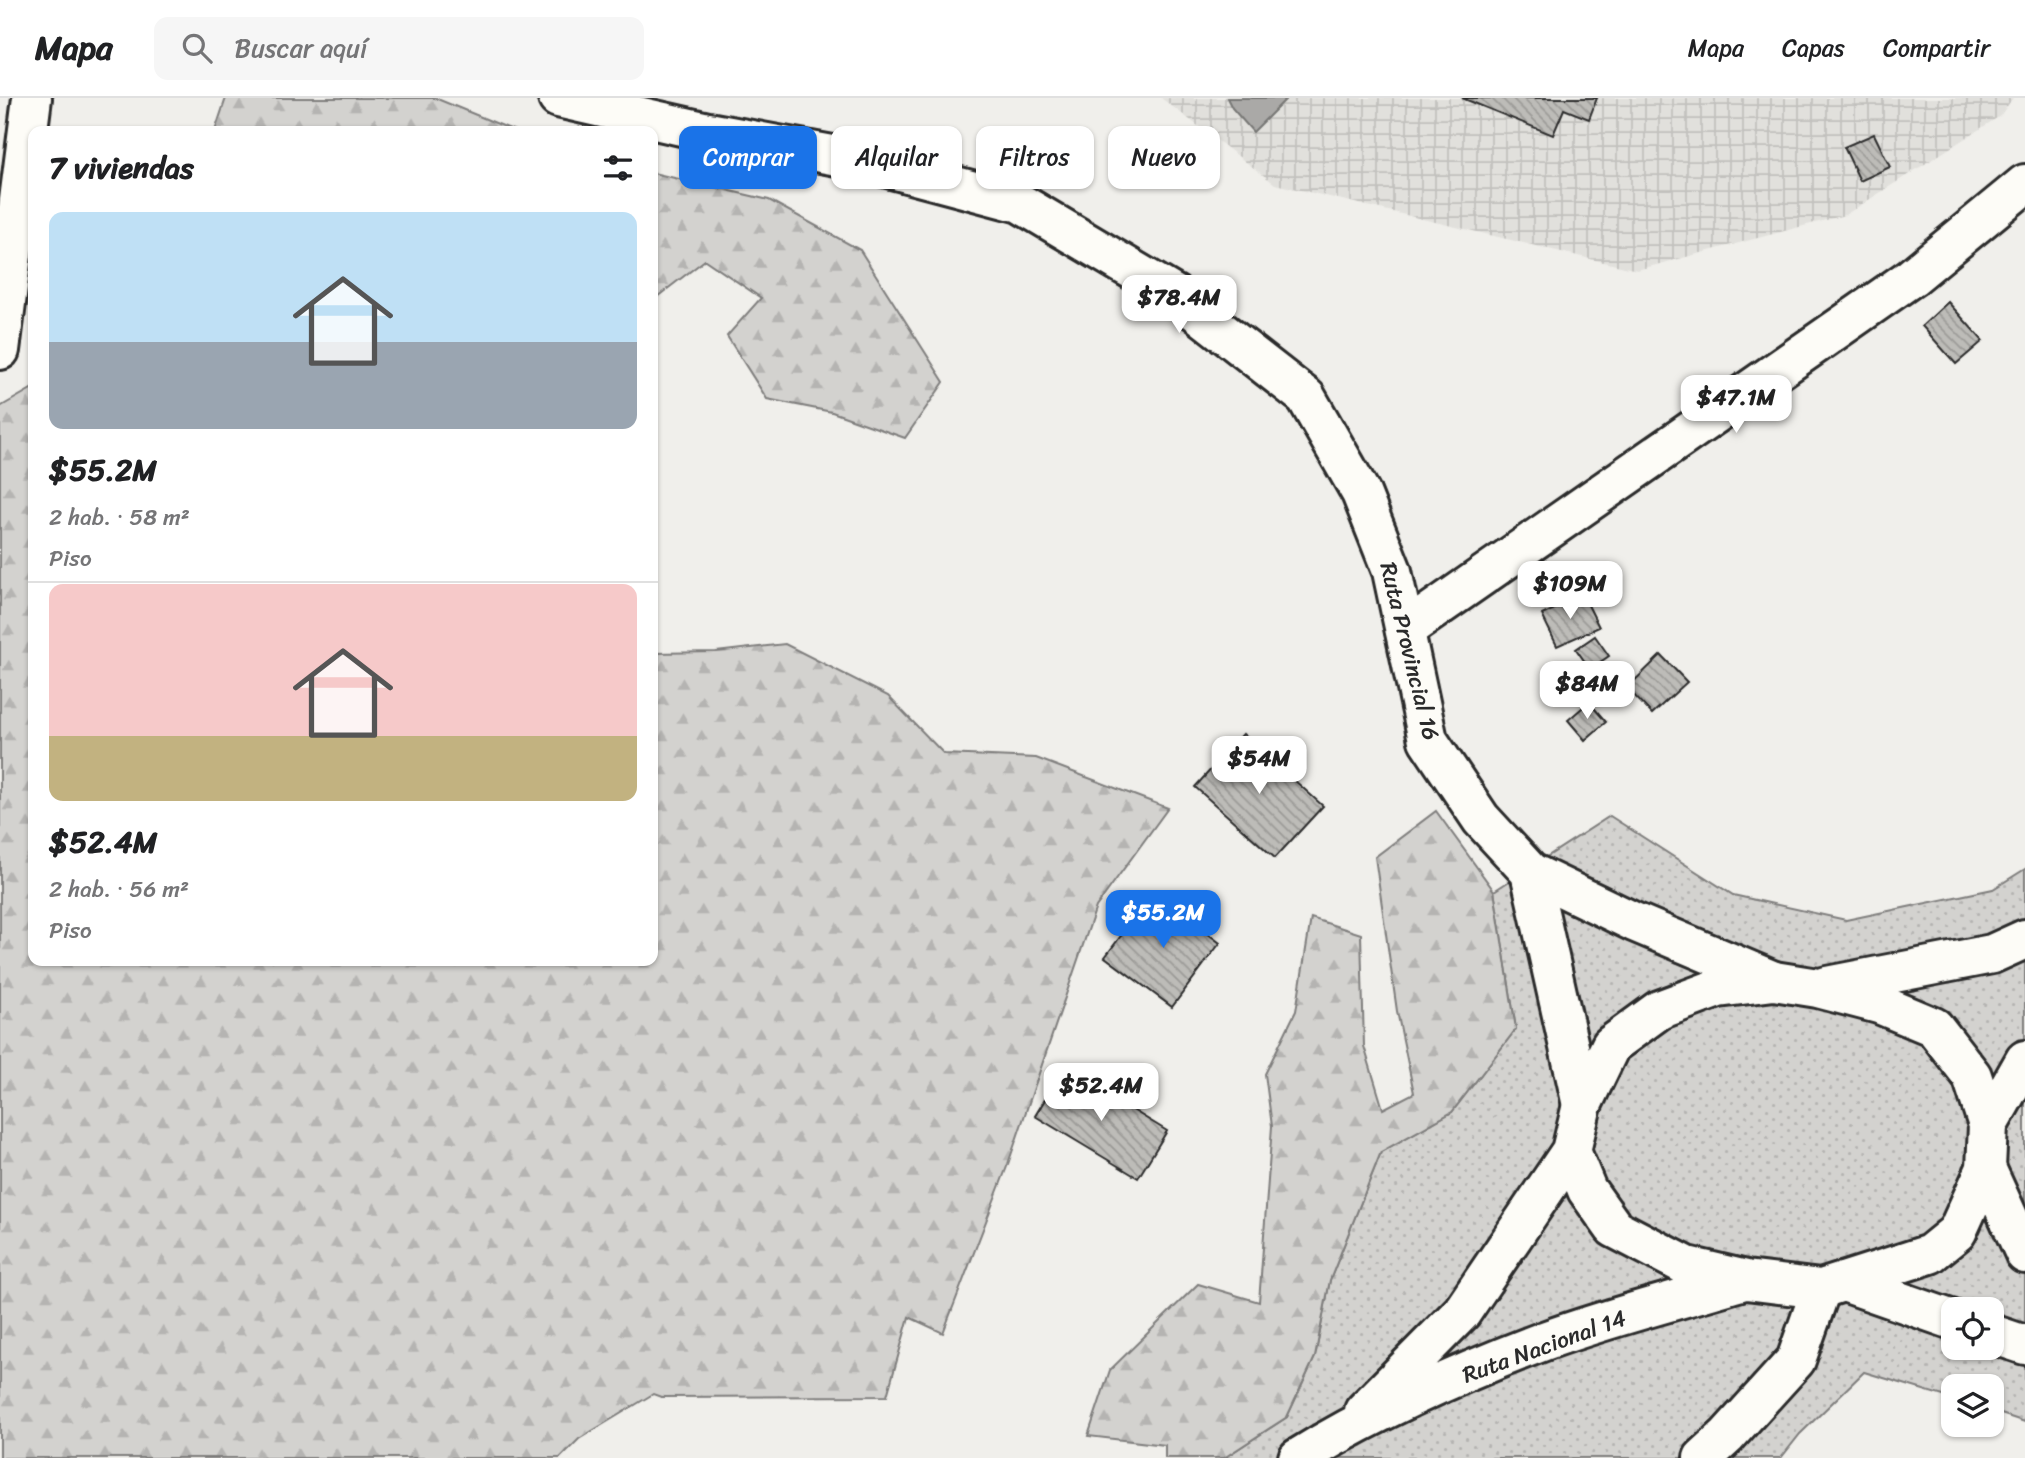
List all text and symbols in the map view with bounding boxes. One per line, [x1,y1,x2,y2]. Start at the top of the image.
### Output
search box [154,17,644,80]
text: Mapa [35,19,112,77]
text: Buscar aquí [234,25,367,71]
text: Mapa [1688,27,1744,69]
text: Capas [1782,27,1845,69]
text: Compartir [1883,27,1990,69]
icon: search [178,29,216,67]
chip: Comprar [679,126,817,189]
chip: Alquilar [831,126,962,189]
chip: Filtros [976,126,1094,189]
chip: Nuevo [1108,126,1220,189]
text: 7 viviendas [49,141,194,195]
icon: filters [599,149,637,187]
icon: home [280,258,406,384]
pin: $78.4M [1122,275,1236,335]
text: $78.4M [1138,277,1220,318]
pin: $47.1M [1679,376,1793,435]
text: $47.1M [1697,377,1775,418]
text: $55.2M [49,443,157,497]
text: 2 hab. · 58 m² [49,497,190,538]
text: Piso [49,538,92,579]
street label: Ruta Provincial 16 [1368,558,1451,745]
pin: $109M [1521,561,1619,621]
text: $109M [1534,563,1606,604]
icon: home [280,630,406,756]
pin: $84M [1546,662,1628,721]
text: $84M [1556,663,1618,704]
pin: $54M [1218,736,1300,796]
text: $54M [1228,738,1290,779]
text: $52.4M [49,815,157,869]
text: 2 hab. · 56 m² [49,869,189,910]
pin: $55.2M [1106,890,1220,950]
text: $55.2M [1122,892,1204,933]
text: Piso [49,910,92,951]
pin: $52.4M [1044,1063,1158,1123]
text: $52.4M [1060,1065,1142,1106]
map controls [1941,1297,2004,1437]
button: locate [1941,1297,2004,1360]
street label: Ruta Nacional 14 [1456,1298,1632,1395]
button: layers [1941,1374,2004,1437]

